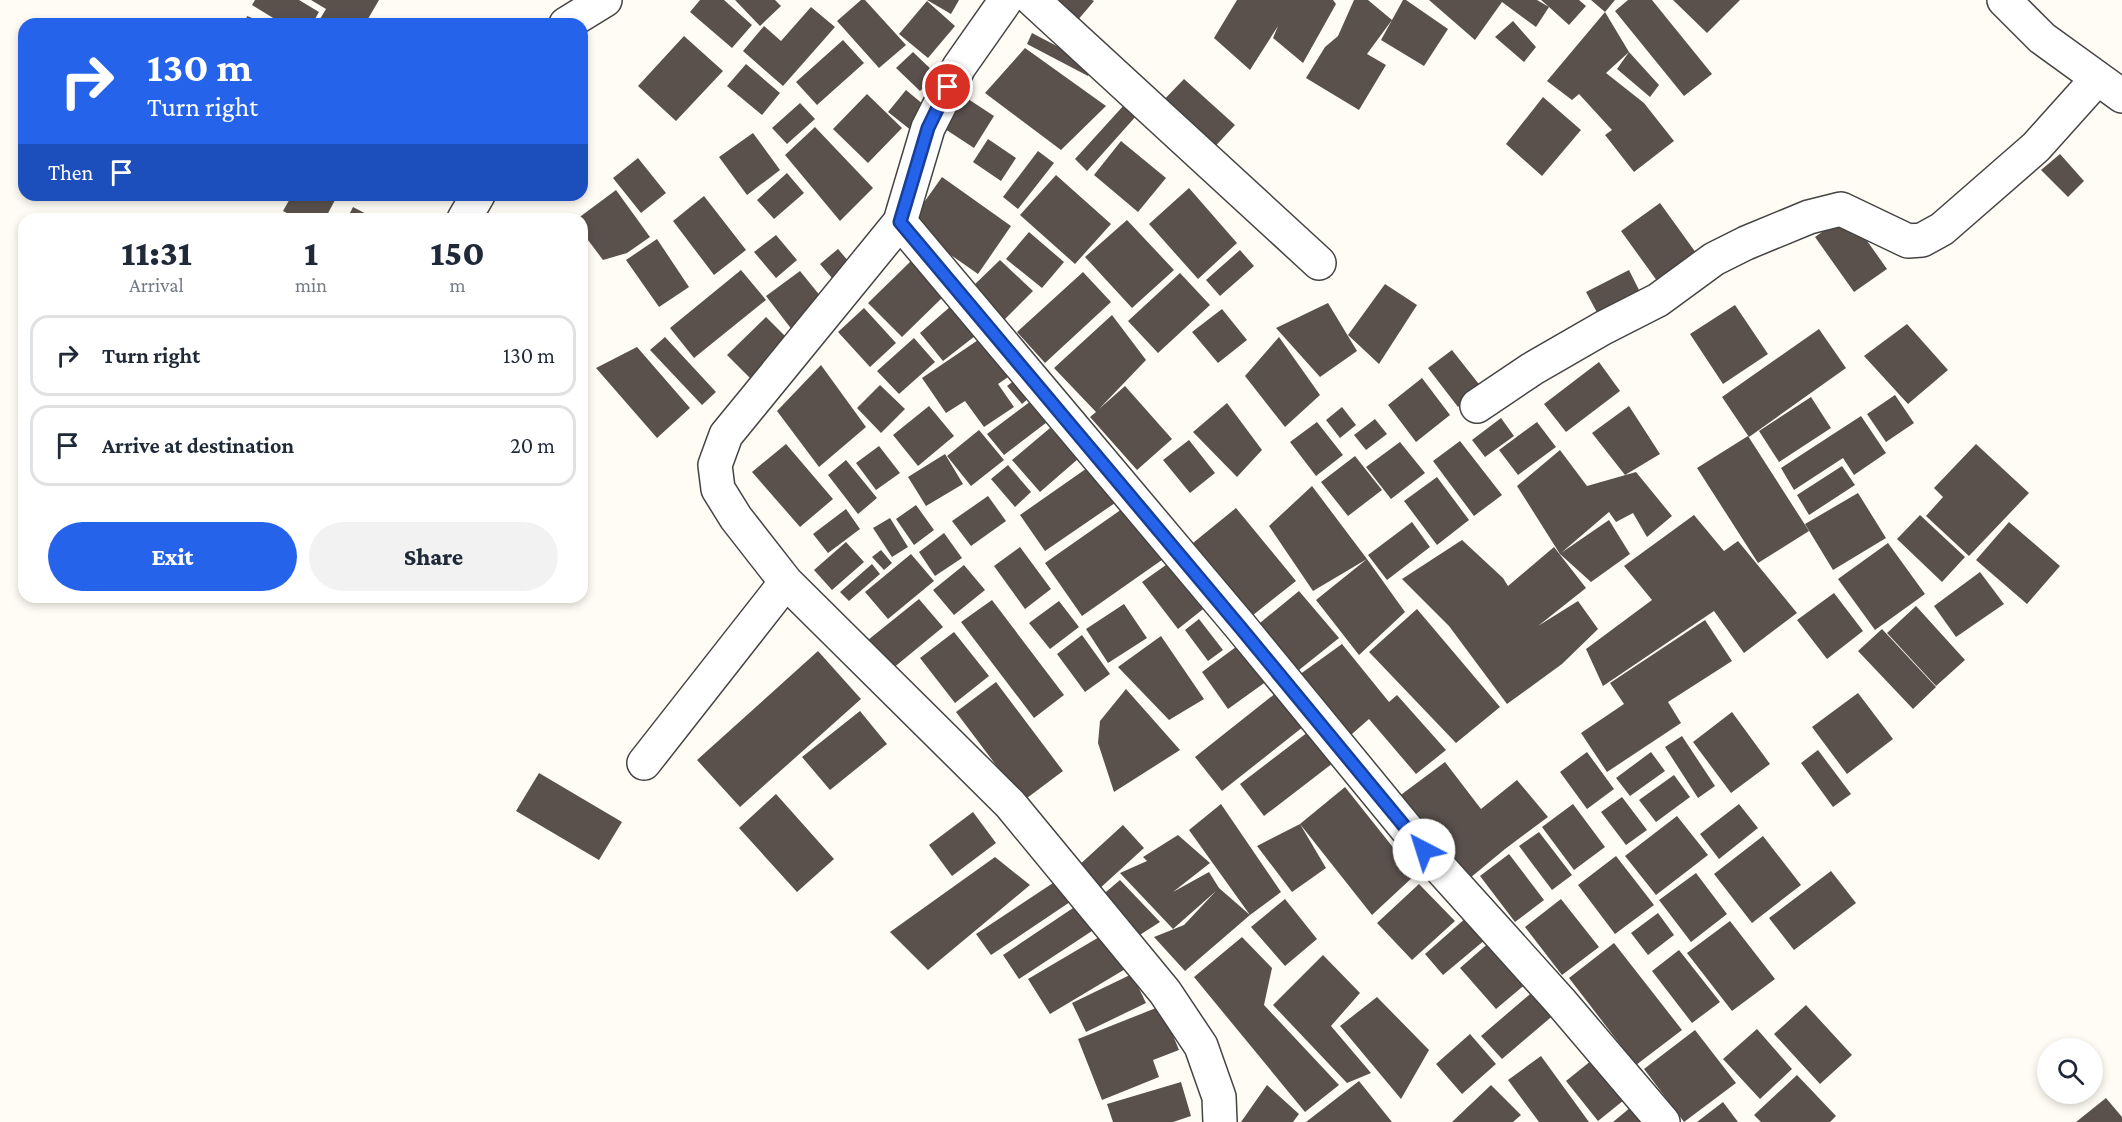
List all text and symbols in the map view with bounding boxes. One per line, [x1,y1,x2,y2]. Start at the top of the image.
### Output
icon: right [48,42,126,120]
text: 130 m [147,43,252,90]
pin [922,61,973,112]
icon: arrive [931,70,964,103]
text: Turn right [147,92,258,122]
icon: arrive [105,156,138,189]
text: Then [48,160,93,185]
text: 11:31 [121,233,192,273]
text: 1 [304,233,318,273]
text: 150 [430,233,485,273]
text: Arrival [129,274,184,296]
text: min [295,274,327,296]
text: m [450,274,466,296]
icon: right [51,339,84,372]
text: Turn right [102,343,200,368]
text: 130 m [503,343,555,368]
icon: arrive [51,429,84,462]
text: Arrive at destination [102,433,294,458]
text: 20 m [510,433,555,458]
button: Exit [48,522,297,591]
button: Share [309,522,558,591]
position arrow [1392,818,1456,882]
map controls [2037,1038,2103,1104]
button: search [2037,1038,2103,1104]

